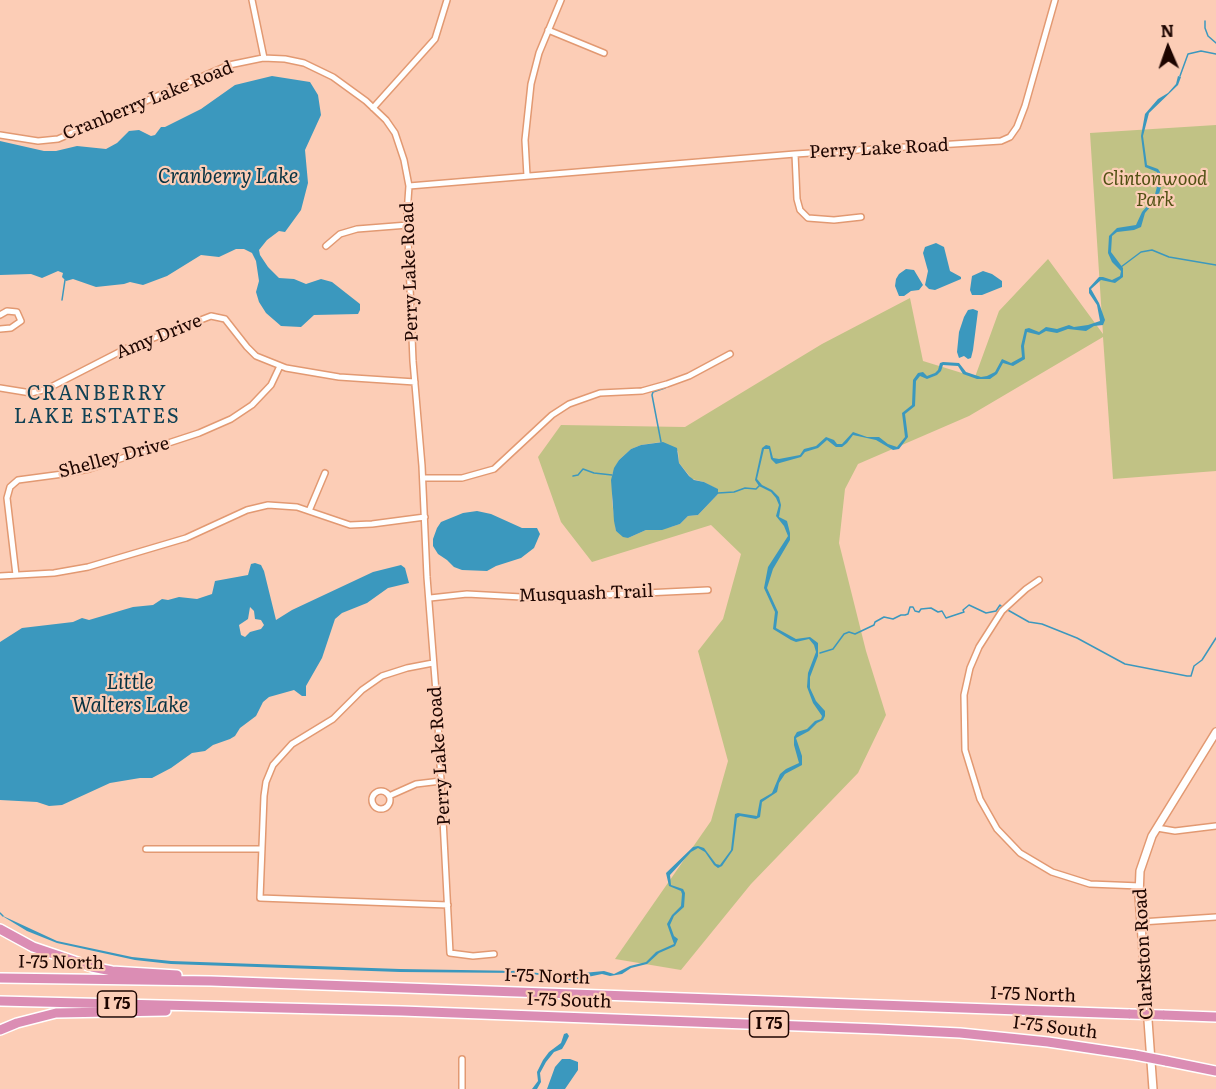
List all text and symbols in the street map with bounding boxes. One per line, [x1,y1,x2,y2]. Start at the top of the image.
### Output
north arrow [1138,18,1198,78]
text: N [1160,18,1175,42]
street label: Cranberry Lake Road [60,57,236,145]
street label: Perry Lake Road [809,135,949,163]
water label: Cranberry Lake [158,165,298,189]
park label: Clintonwood Park [1103,169,1207,212]
street label: Perry Lake Road [397,202,423,342]
street label: Amy Drive [113,310,205,364]
district label: CRANBERRY LAKE ESTATES [14,382,180,429]
street label: Shelley Drive [56,433,172,483]
street label: Musquash Trail [518,581,654,607]
water label: Little Walters Lake [72,671,188,718]
street label: Perry Lake Road [424,686,456,826]
street label: Clarkston Road [1130,888,1158,1020]
street label: I-75 North [18,951,104,975]
street label: I-75 North [504,965,590,989]
street label: I-75 North [990,983,1076,1007]
street label: I-75 South [526,989,612,1013]
road number: I 75 [98,991,136,1017]
road number: I 75 [750,1011,788,1037]
street label: I-75 South [1011,1012,1099,1044]

